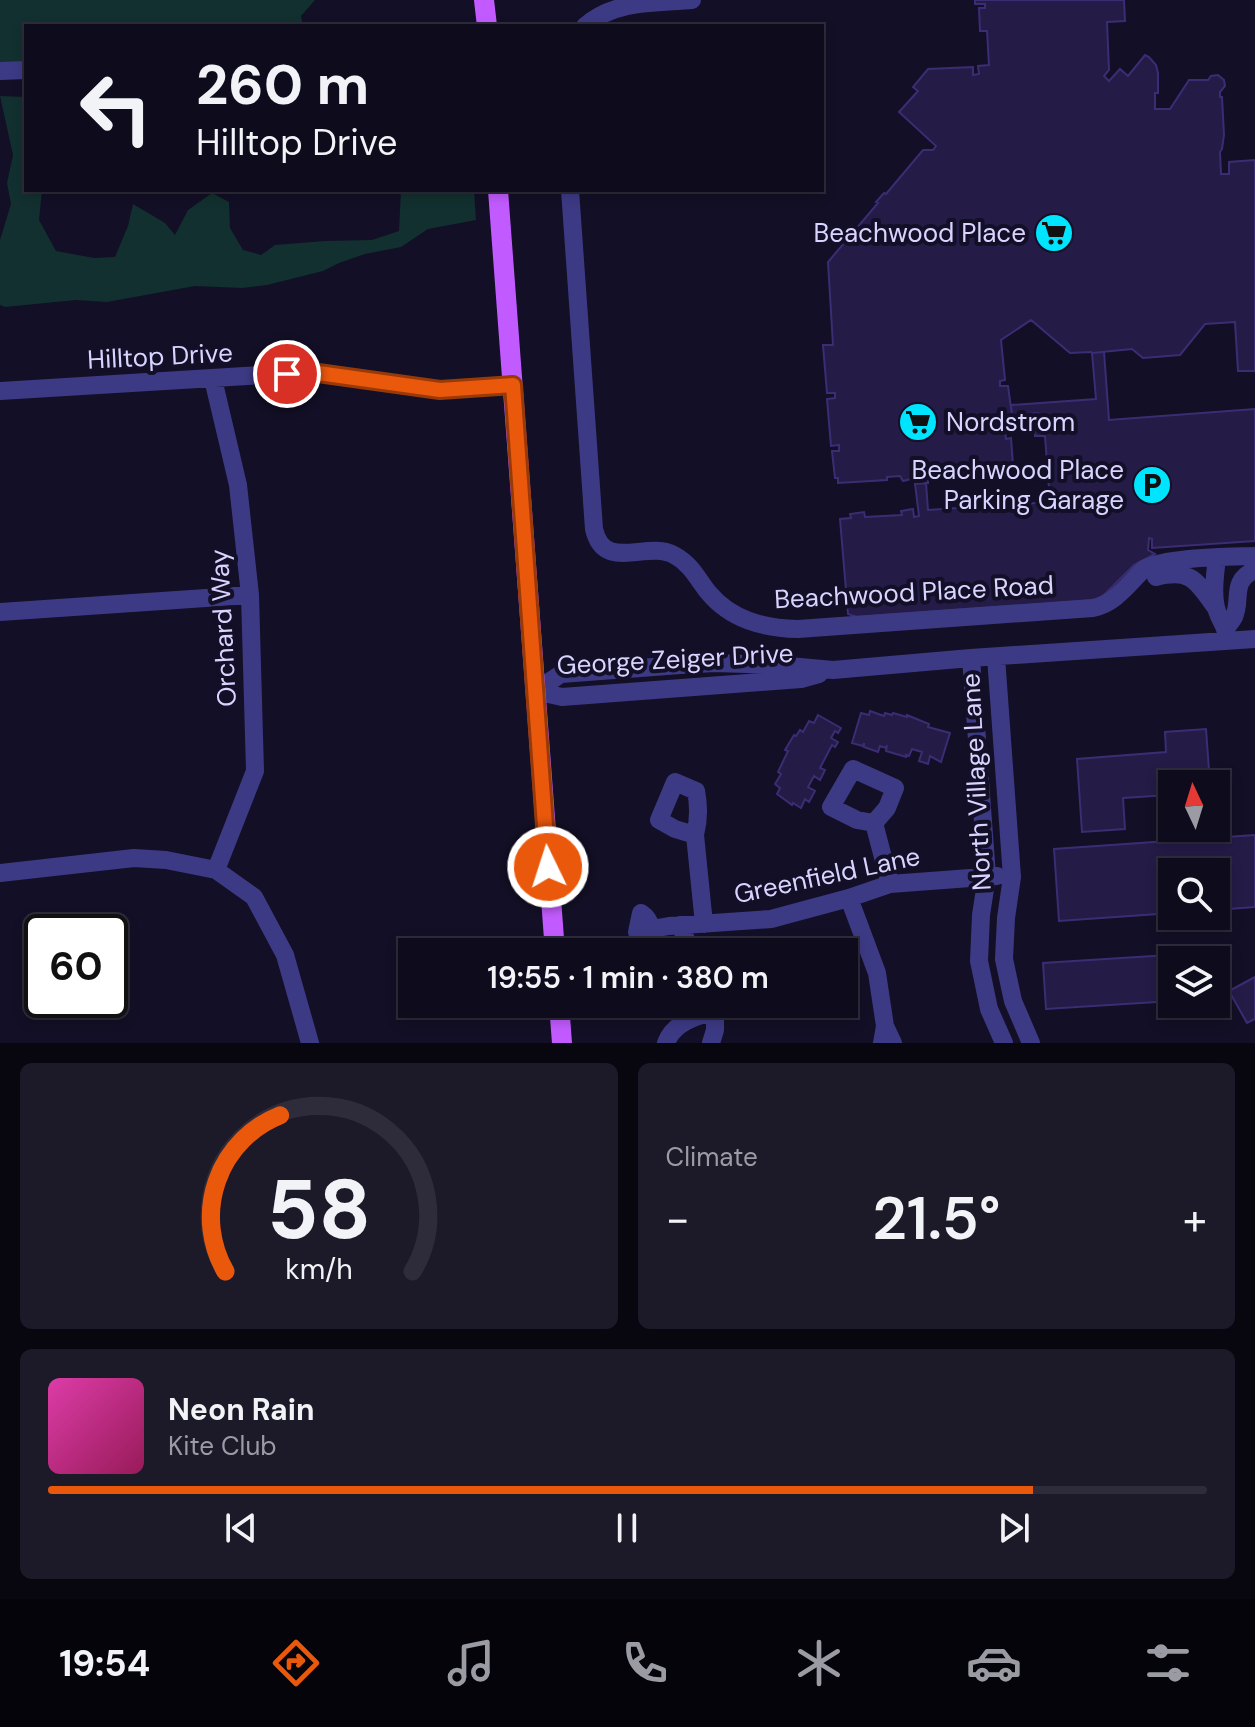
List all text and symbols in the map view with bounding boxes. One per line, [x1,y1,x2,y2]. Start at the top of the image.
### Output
text: 260 m [196,48,369,121]
icon: left [64,56,168,160]
text: Hilltop Drive [196,119,398,166]
supermarket icon: Beachwood Place [1033,212,1075,254]
place label: Beachwood Place [814,216,1026,250]
street label: Hilltop Drive [86,335,234,377]
pin [253,340,321,408]
icon: arrive [265,352,309,396]
supermarket icon: Nordstrom [897,401,939,443]
place label: Nordstrom [946,405,1075,439]
place label: Beachwood Place Parking Garage [912,453,1124,517]
parking icon: Beachwood Place Parking Garage [1131,464,1173,506]
street label: Orchard Way [202,548,244,708]
street label: Beachwood Place Road [773,568,1055,616]
street label: George Zeiger Drive [556,636,794,682]
street label: North Village Lane [953,672,999,892]
north arrow [1158,770,1230,842]
map controls [1158,770,1230,1018]
position arrow [506,825,590,909]
street label: Greenfield Lane [731,839,923,911]
button: search [1158,858,1230,930]
speed limit sign: 60 [24,914,128,1018]
button: layers [1158,946,1230,1018]
text: 19:55 · 1 min · 380 m [487,958,769,997]
text: Climate [666,1140,758,1174]
text: 58 [267,1155,371,1264]
text: 21.5° [872,1179,1000,1258]
text: − [666,1190,690,1248]
text: + [1183,1190,1207,1248]
text: km/h [285,1251,353,1288]
text: Neon Rain [168,1390,314,1429]
text: Kite Club [168,1429,277,1463]
icon: previous [219,1506,263,1550]
icon: pause [605,1506,649,1550]
icon: next [992,1506,1036,1550]
icon: directions [268,1635,324,1691]
icon: music [443,1635,499,1691]
icon: phone [617,1635,673,1691]
icon: climate [791,1635,847,1691]
icon: car [966,1635,1022,1691]
icon: filters [1140,1635,1196,1691]
text: 19:54 [59,1640,150,1687]

